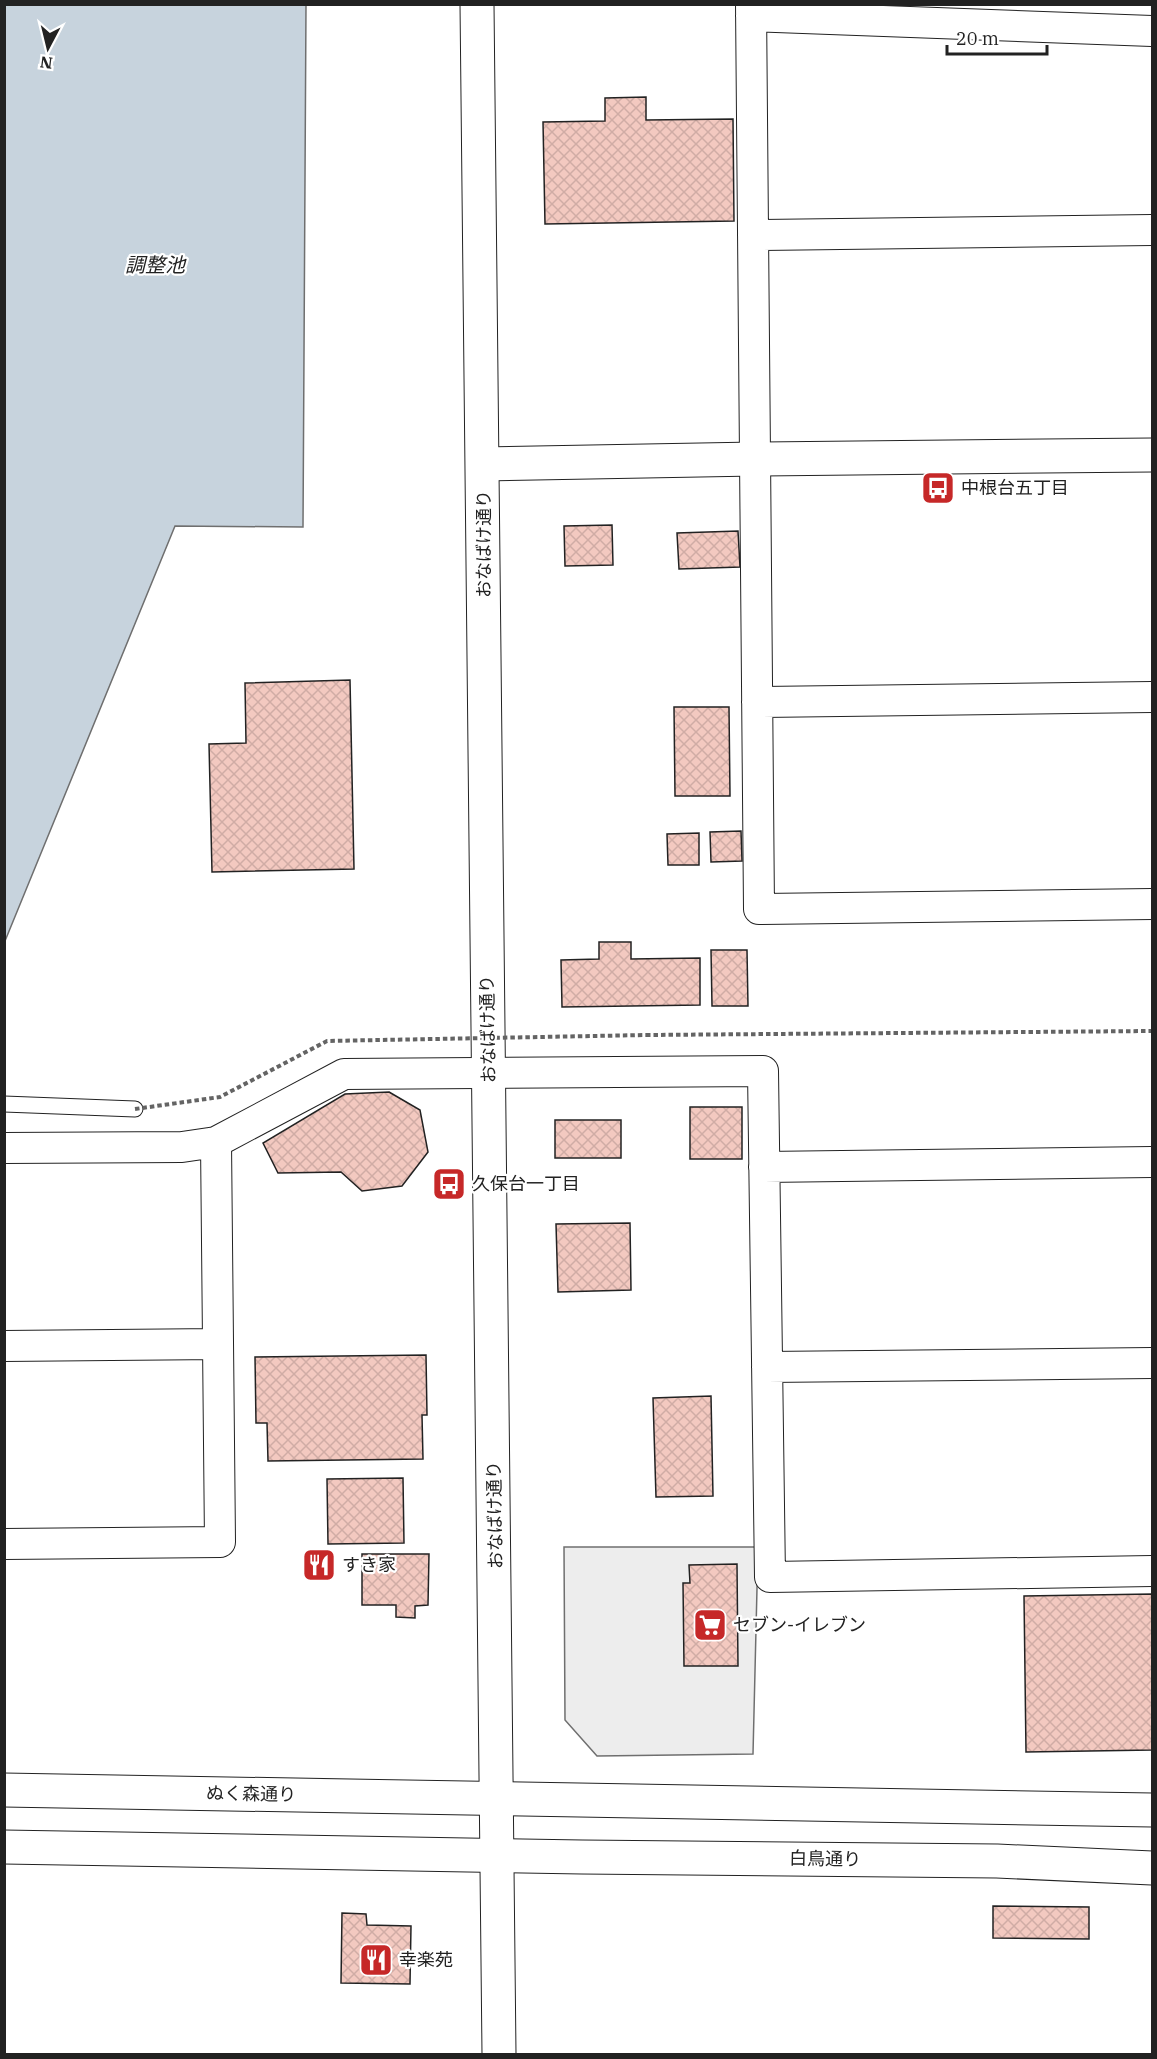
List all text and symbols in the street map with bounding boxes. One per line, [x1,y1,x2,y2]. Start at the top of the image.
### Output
north arrow [18,18,78,78]
scale bar [947,18,1048,56]
text: 20 m [956,27,999,50]
text: N [39,52,54,74]
water label: 調整池 [125,251,187,278]
bus stop icon: 中根台五丁目 [920,470,956,506]
place label: 中根台五丁目 [961,476,1069,499]
street label: おなばけ通り [472,490,495,598]
street label: おなばけ通り [475,975,500,1083]
bus stop icon: 久保台一丁目 [431,1166,467,1202]
place label: 久保台一丁目 [472,1172,580,1195]
street label: おなばけ通り [482,1461,507,1569]
restaurant icon: すき家 [301,1547,337,1583]
place label: すき家 [342,1553,396,1576]
supermarket icon: セブン-イレブン [692,1607,728,1643]
place label: セブン-イレブン [733,1613,866,1636]
street label: ぬく森通り [206,1781,296,1806]
street label: 白鳥通り [789,1846,861,1871]
restaurant icon: 幸楽苑 [358,1942,394,1978]
place label: 幸楽苑 [399,1948,453,1971]

